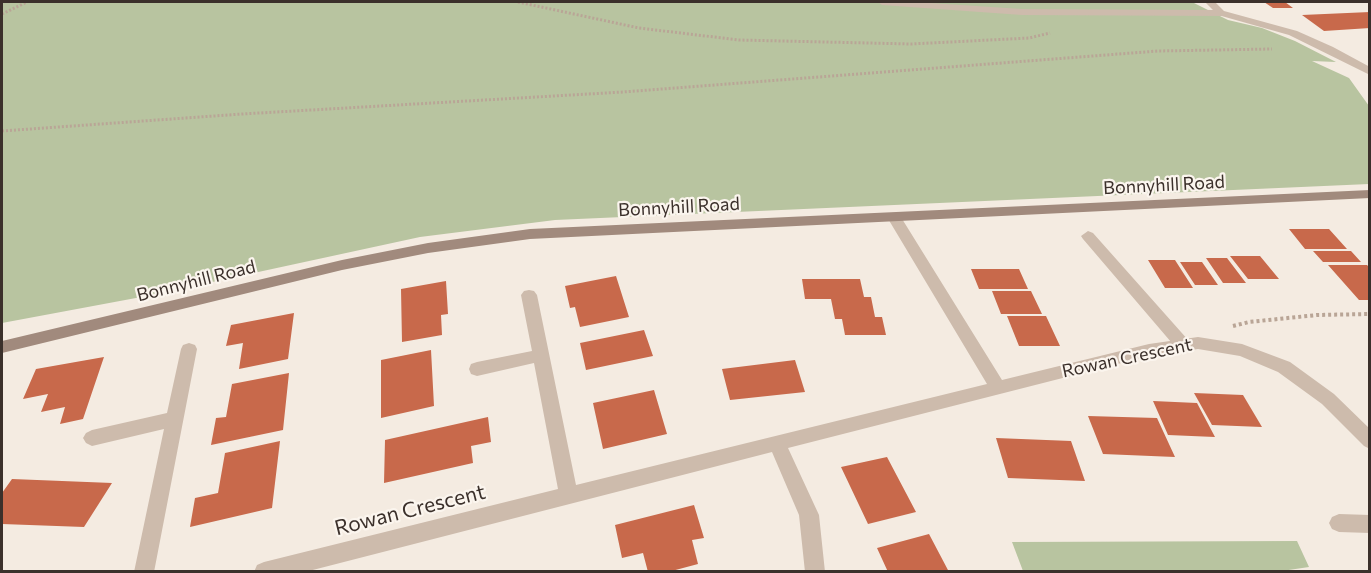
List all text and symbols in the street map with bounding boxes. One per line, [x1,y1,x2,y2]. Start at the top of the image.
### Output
street label: Bonnyhill Road [1103,171,1225,199]
street label: Bonnyhill Road [618,193,740,221]
street label: Bonnyhill Road [134,256,258,306]
street label: Rowan Crescent [1060,334,1194,382]
street label: Rowan Crescent [332,479,488,541]

